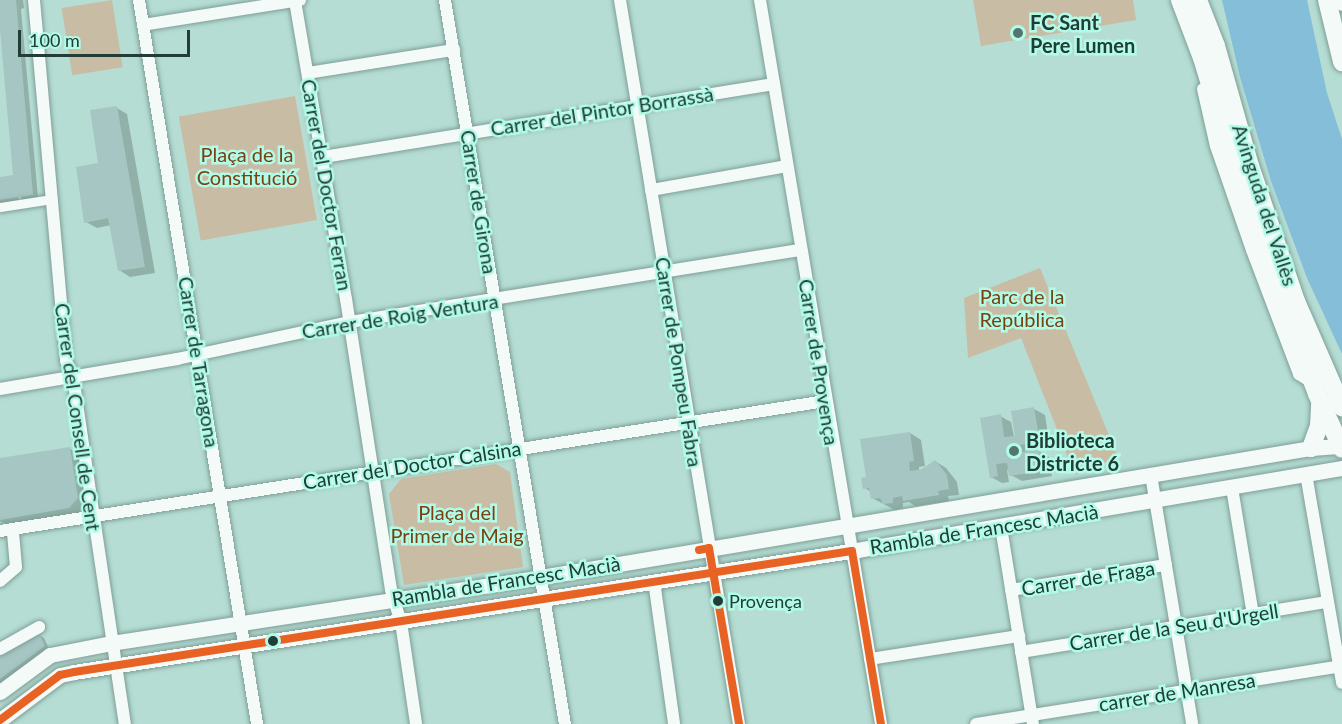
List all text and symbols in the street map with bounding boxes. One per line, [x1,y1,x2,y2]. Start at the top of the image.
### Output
place label: FC Sant Pere Lumen [1030,10,1135,57]
scale bar [21,18,194,56]
marker: FC Sant Pere Lumen [1011,26,1025,40]
text: 100 m [29,29,80,51]
street label: Carrer del Doctor Ferran [296,77,358,293]
street label: Carrer del Pintor Borrassà [488,81,716,141]
street label: Avinguda del Vallès [1227,121,1303,289]
street label: Carrer de Girona [456,128,502,276]
park label: Plaça de la Constitució [197,143,297,190]
street label: Carrer de Pompeu Fabra [651,255,707,469]
street label: Carrer de Tarragona [174,274,224,450]
street label: Carrer de Provença [794,277,844,447]
park label: Parc de la República [979,284,1065,331]
street label: Carrer de Roig Ventura [299,289,501,343]
street label: Carrer del Consell de Cent [50,301,106,533]
place label: Biblioteca Districte 6 [1026,428,1119,475]
street label: Carrer del Doctor Calsina [301,436,523,494]
marker: Biblioteca Districte 6 [1007,444,1021,458]
street label: Rambla de Francesc Macià [868,499,1100,559]
park label: Plaça del Primer de Maig [390,500,524,547]
street label: Rambla de Francesc Macià [390,551,622,611]
street label: Carrer de Fraga [1019,556,1157,600]
place label: Provença [729,590,802,612]
marker: Provença [712,595,724,607]
street label: Carrer de la Seu d'Urgell [1068,599,1280,655]
unlabelled marker [267,635,279,647]
street label: carrer de Manresa [1097,668,1257,716]

